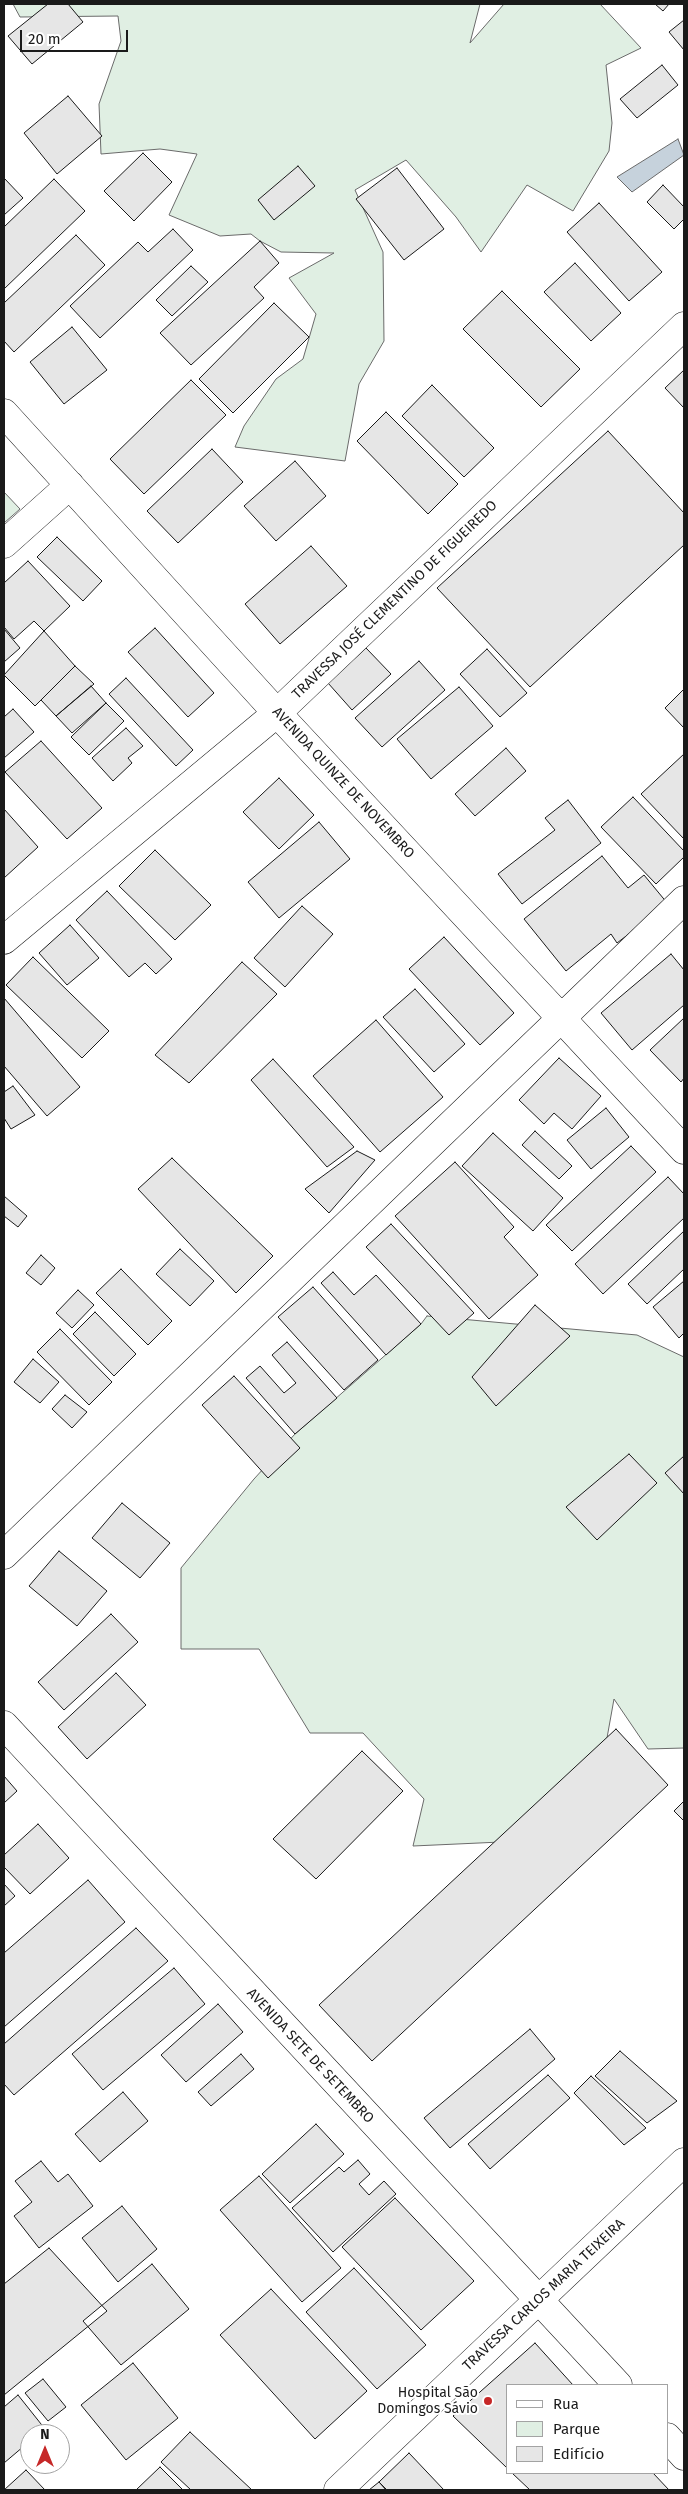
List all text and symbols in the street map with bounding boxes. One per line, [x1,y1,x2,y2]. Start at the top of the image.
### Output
scale bar [22,20,130,52]
text: 20 m [28,30,61,48]
street label: TRAVESSA JOSÉ CLEMENTINO DE FIGUEIREDO [289,497,501,703]
street label: AVENIDA QUINZE DE NOVEMBRO [268,704,418,862]
street label: AVENIDA SETE DE SETEMBRO [243,1985,377,2127]
street label: TRAVESSA CARLOS MARIA TEIXEIRA [460,2216,628,2374]
legend [506,2384,668,2474]
place label: Hospital São Domingos Sávio [377,2385,478,2418]
marker: Hospital São Domingos Sávio [482,2395,494,2407]
text: Rua [553,2395,579,2413]
text: Parque [553,2420,600,2438]
north arrow [20,2424,70,2474]
text: N [40,2426,50,2443]
text: Edifício [553,2445,604,2463]

